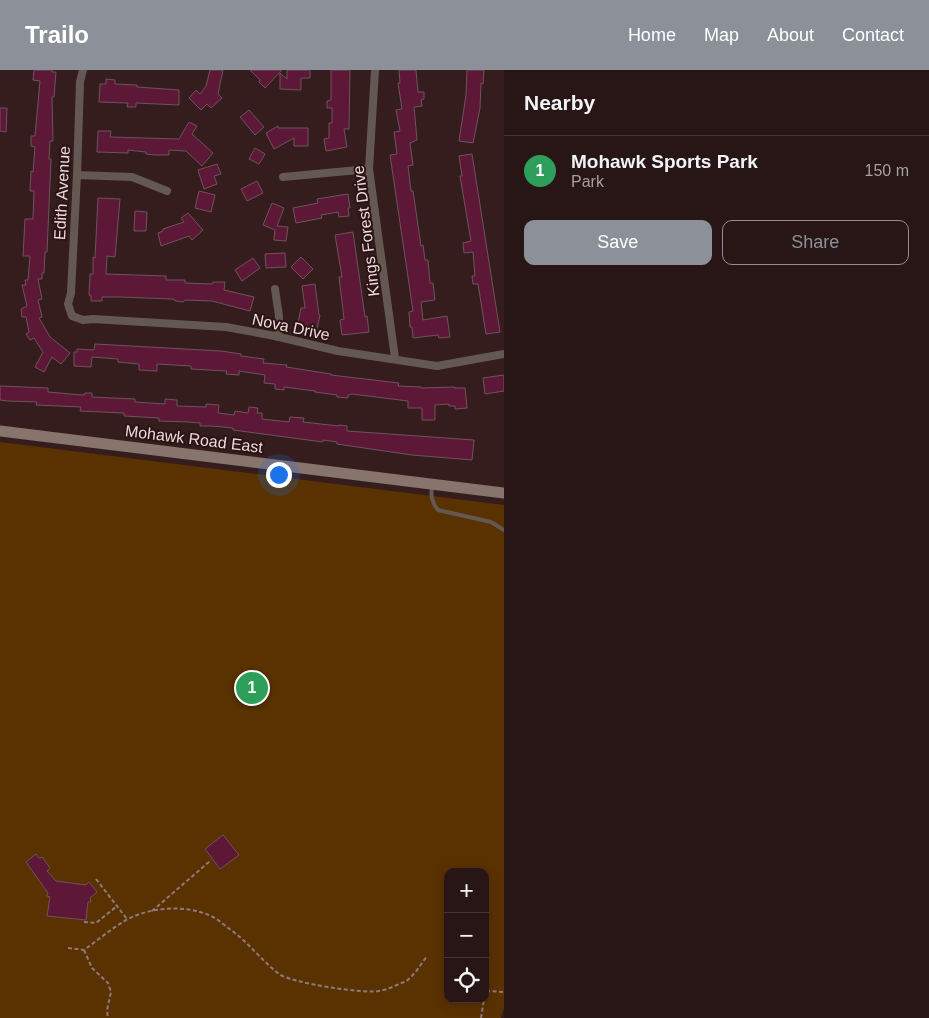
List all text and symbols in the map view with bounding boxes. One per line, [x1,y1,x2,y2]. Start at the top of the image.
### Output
text: Trailo [25,21,89,48]
text: Home [628,25,676,45]
text: Map [704,25,739,45]
text: About [767,25,814,45]
text: Contact [842,25,904,45]
text: Nearby [524,91,595,114]
street label: Edith Avenue [51,146,73,240]
text: Mohawk Sports Park [571,151,758,172]
text: 1 [536,162,544,179]
text: 150 m [865,162,909,179]
street label: Kings Forest Drive [350,165,382,297]
text: Park [571,173,604,190]
button: Save [524,220,712,265]
button: Share [722,220,909,265]
street label: Nova Drive [251,310,332,344]
street label: Mohawk Road East [124,422,264,456]
your location [266,462,292,488]
pin: 1 [236,669,268,707]
map controls [444,868,489,1003]
button: + [444,868,489,913]
button: − [444,913,489,958]
button: locate [444,958,489,1003]

